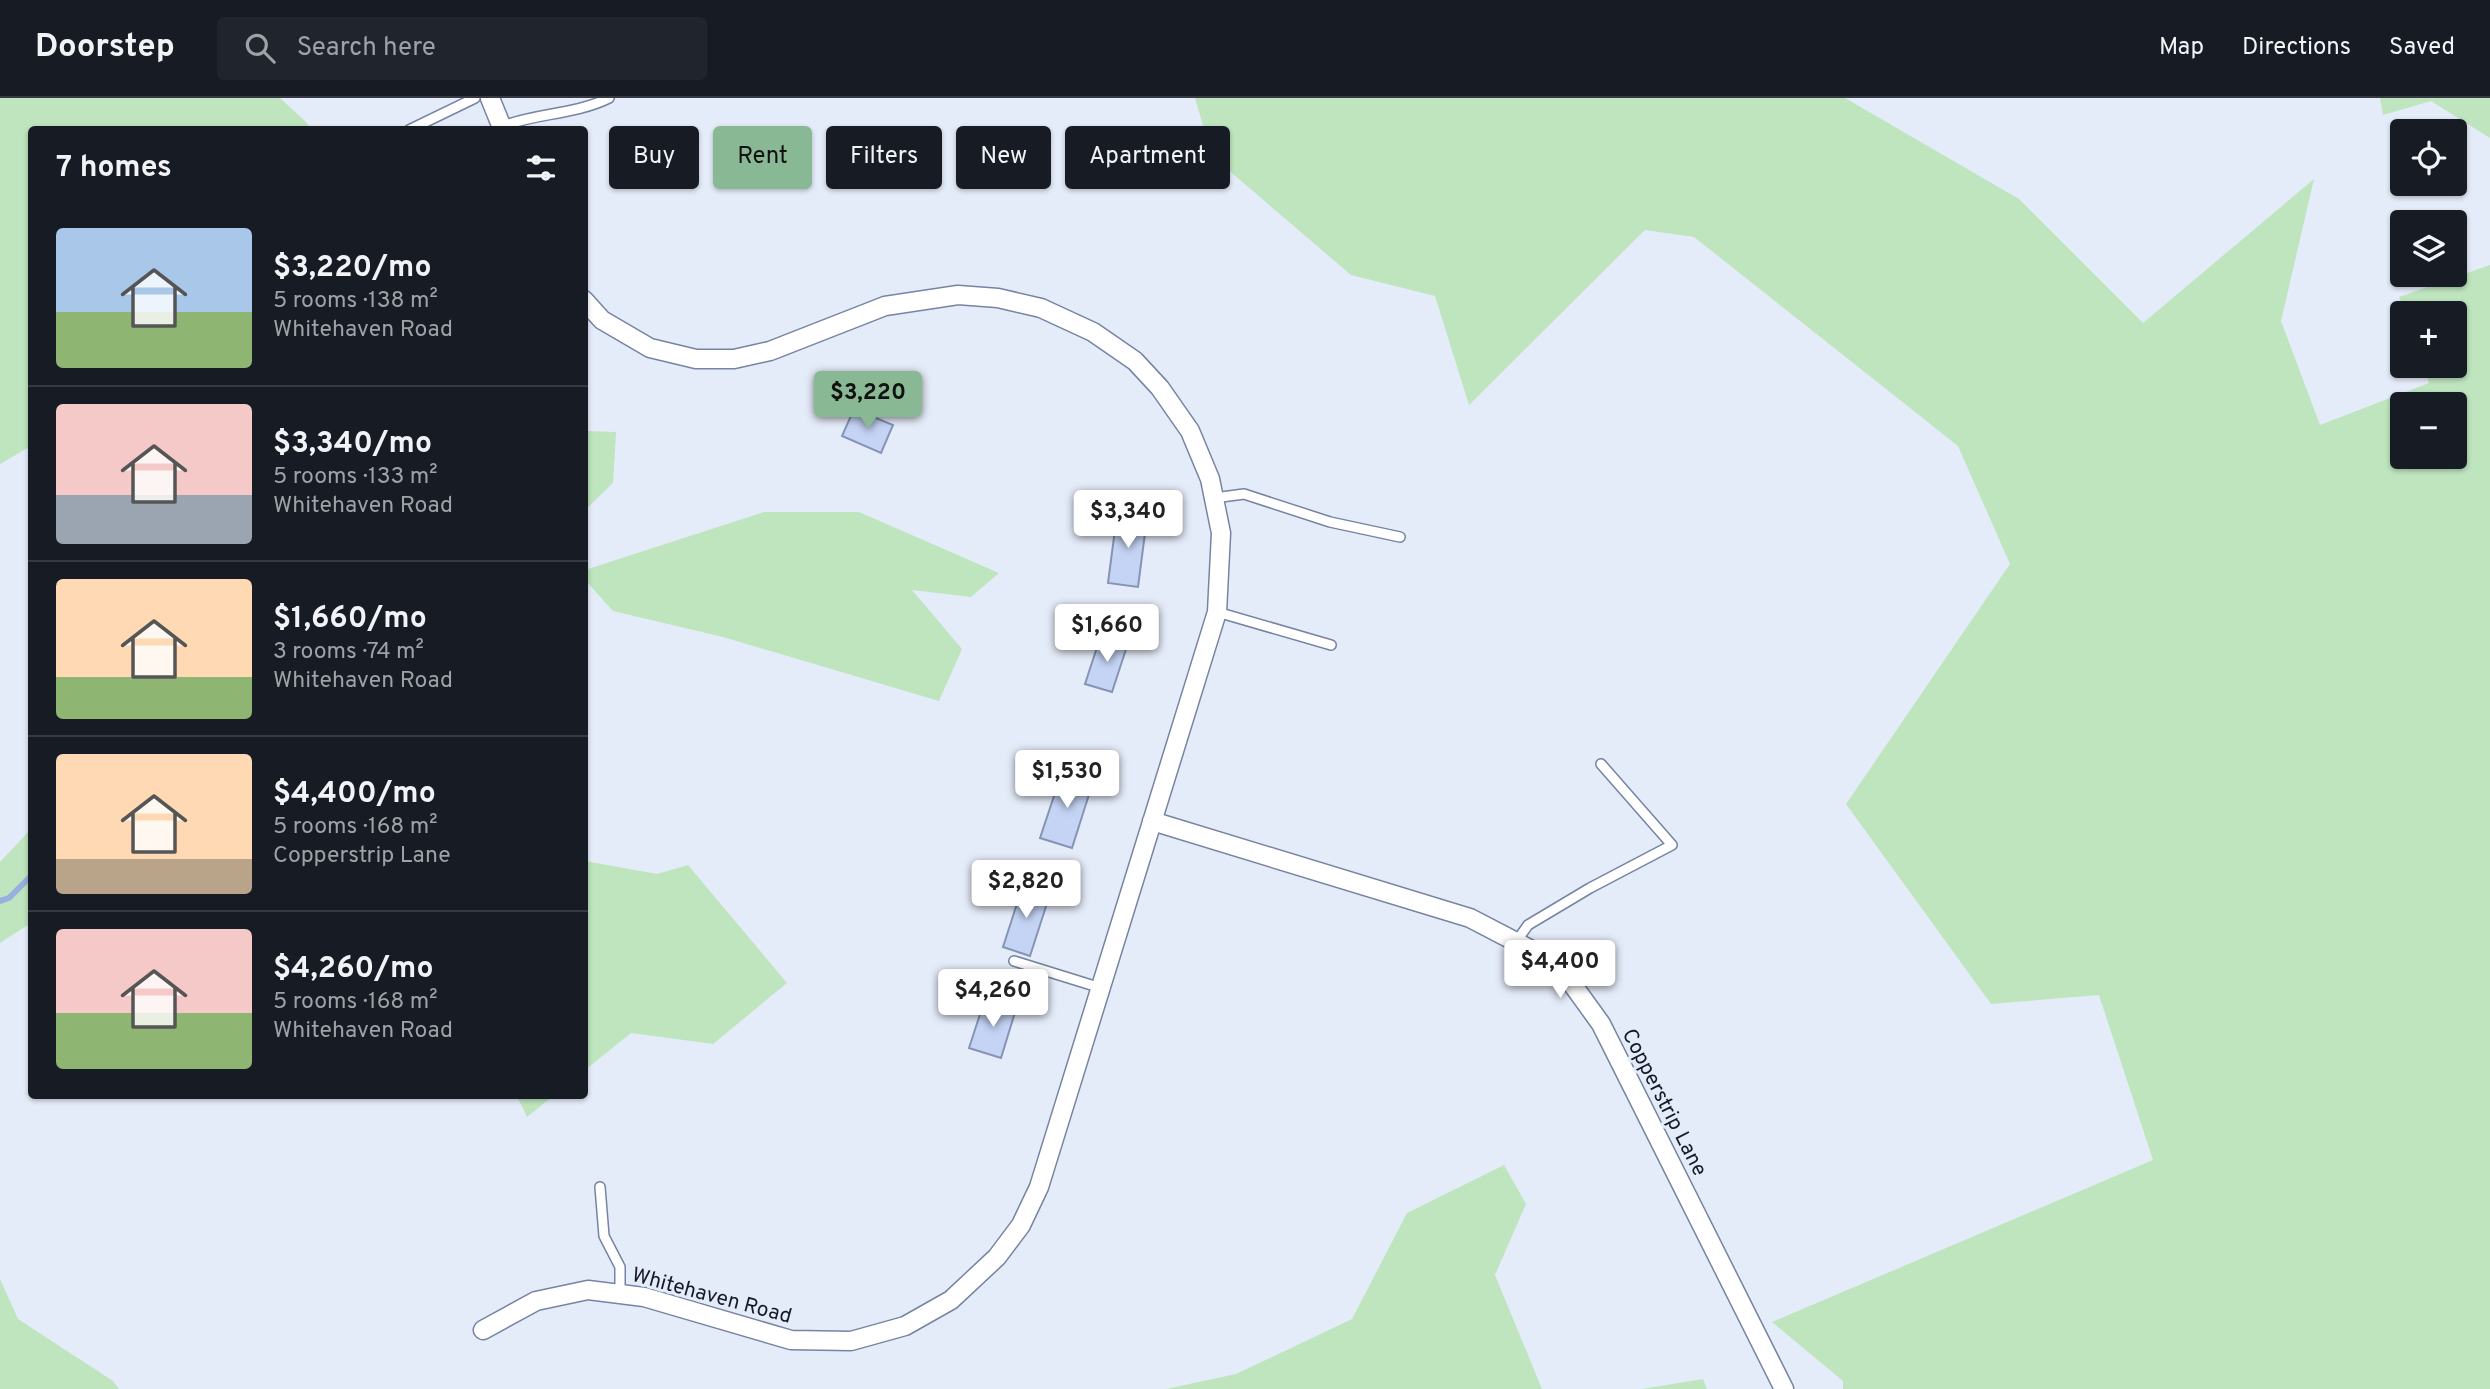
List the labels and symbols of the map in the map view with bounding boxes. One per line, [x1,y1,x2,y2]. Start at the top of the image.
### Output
pin: $3,220 [811,372,925,431]
pin: $3,340 [1071,490,1185,550]
pin: $1,660 [1050,604,1164,664]
pin: $1,530 [1010,750,1124,810]
pin: $2,820 [969,860,1083,920]
pin: $4,400 [1503,940,1617,1000]
pin: $4,260 [936,970,1050,1029]
street label: Copperstrip Lane [1615,1024,1713,1181]
street label: Whitehaven Road [629,1262,794,1331]

